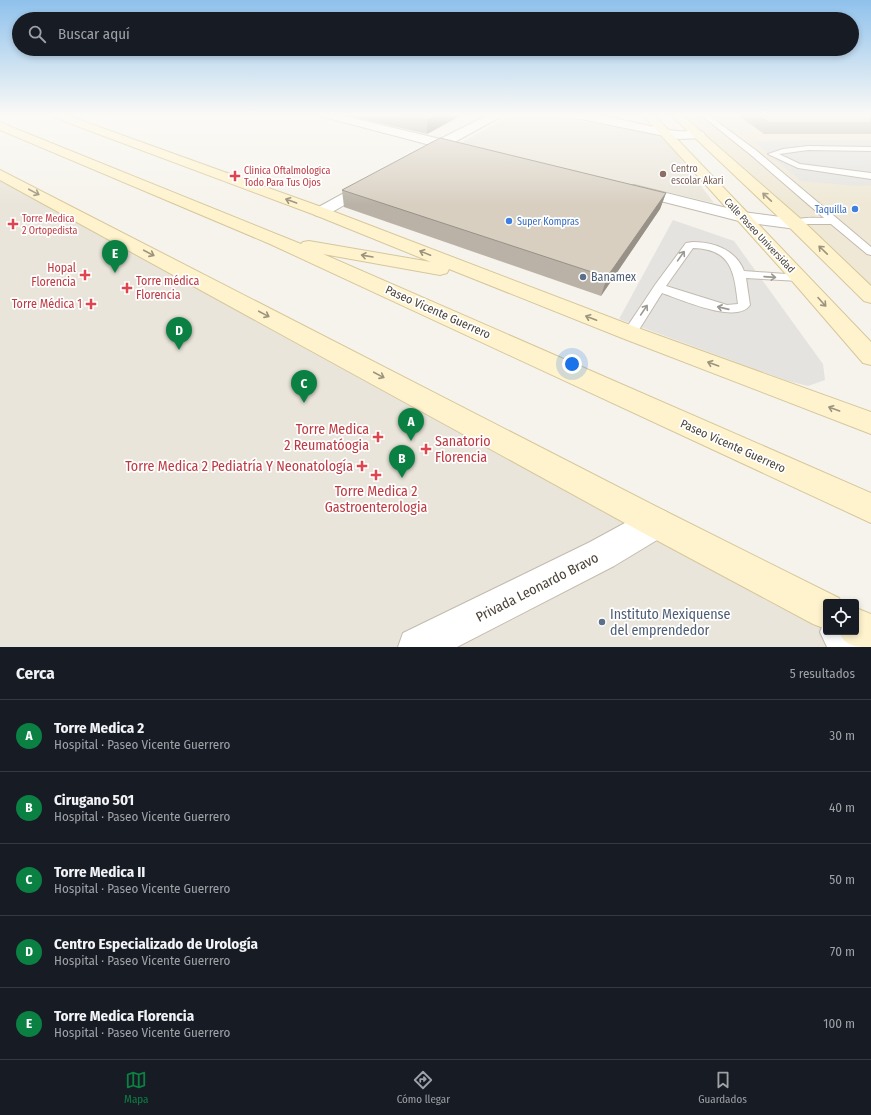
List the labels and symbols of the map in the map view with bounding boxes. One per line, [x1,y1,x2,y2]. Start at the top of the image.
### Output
place label: Centro escolar Akari [671,163,724,187]
place label: Clinica Oftalmologica Todo Para Tus Ojos [244,165,331,189]
marker: Centro escolar Akari [658,169,668,179]
marker: Clinica Oftalmologica Todo Para Tus Ojos [229,170,241,182]
one-way arrow [28,189,40,196]
one-way arrow [762,192,772,202]
one-way arrow [286,196,298,204]
street label: Calle Paseo Universidad [722,196,797,275]
place label: Taquilla [815,204,847,216]
marker: Taquilla [850,204,860,214]
place label: Torre Medica 2 Ortopedista [22,213,78,237]
marker: Super Kompras [504,216,514,226]
place label: Super Kompras [517,216,579,228]
marker: Torre Medica 2 Ortopedista [7,218,19,230]
pin: E [102,240,128,273]
one-way arrow [818,245,828,255]
one-way arrow [420,249,432,257]
one-way arrow [143,250,155,257]
one-way arrow [677,251,685,262]
one-way arrow [361,252,374,260]
place label: Hopal Florencia [31,261,76,289]
marker: Hopal Florencia [79,269,91,281]
place label: Banamex [591,270,637,284]
marker: Banamex [578,272,588,282]
one-way arrow [763,273,776,280]
place label: Torre médica Florencia [136,274,200,302]
marker: Torre médica Florencia [121,282,133,294]
street label: Paseo Vicente Guerrero [383,282,493,342]
place label: Torre Médica 1 [12,297,82,311]
one-way arrow [817,297,826,307]
marker: Torre Médica 1 [85,298,97,310]
one-way arrow [717,303,730,311]
one-way arrow [640,305,648,316]
one-way arrow [258,310,270,318]
one-way arrow [585,313,597,321]
pin: D [166,317,192,350]
your location [562,354,582,374]
one-way arrow [707,359,719,367]
pin: C [291,370,317,403]
one-way arrow [373,372,385,379]
one-way arrow [829,405,841,413]
pin: A [398,408,424,441]
street label: Paseo Vicente Guerrero [678,416,788,476]
place label: Torre Medica 2 Reumatóogia [284,421,369,454]
marker: Torre Medica 2 Reumatóogia [372,431,384,443]
place label: Sanatorio Florencia [435,433,491,466]
marker: Sanatorio Florencia [420,443,432,455]
pin: B [389,445,415,478]
place label: Torre Medica 2 Pediatría Y Neonatología [125,458,353,475]
marker: Torre Medica 2 Pediatría Y Neonatología [356,460,368,472]
marker: Torre Medica 2 Gastroenterologia [370,469,382,481]
place label: Torre Medica 2 Gastroenterologia [325,483,427,516]
street label: Privada Leonardo Bravo [473,549,601,626]
place label: Instituto Mexiquense del emprendedor [610,606,731,639]
marker: Instituto Mexiquense del emprendedor [597,617,607,627]

